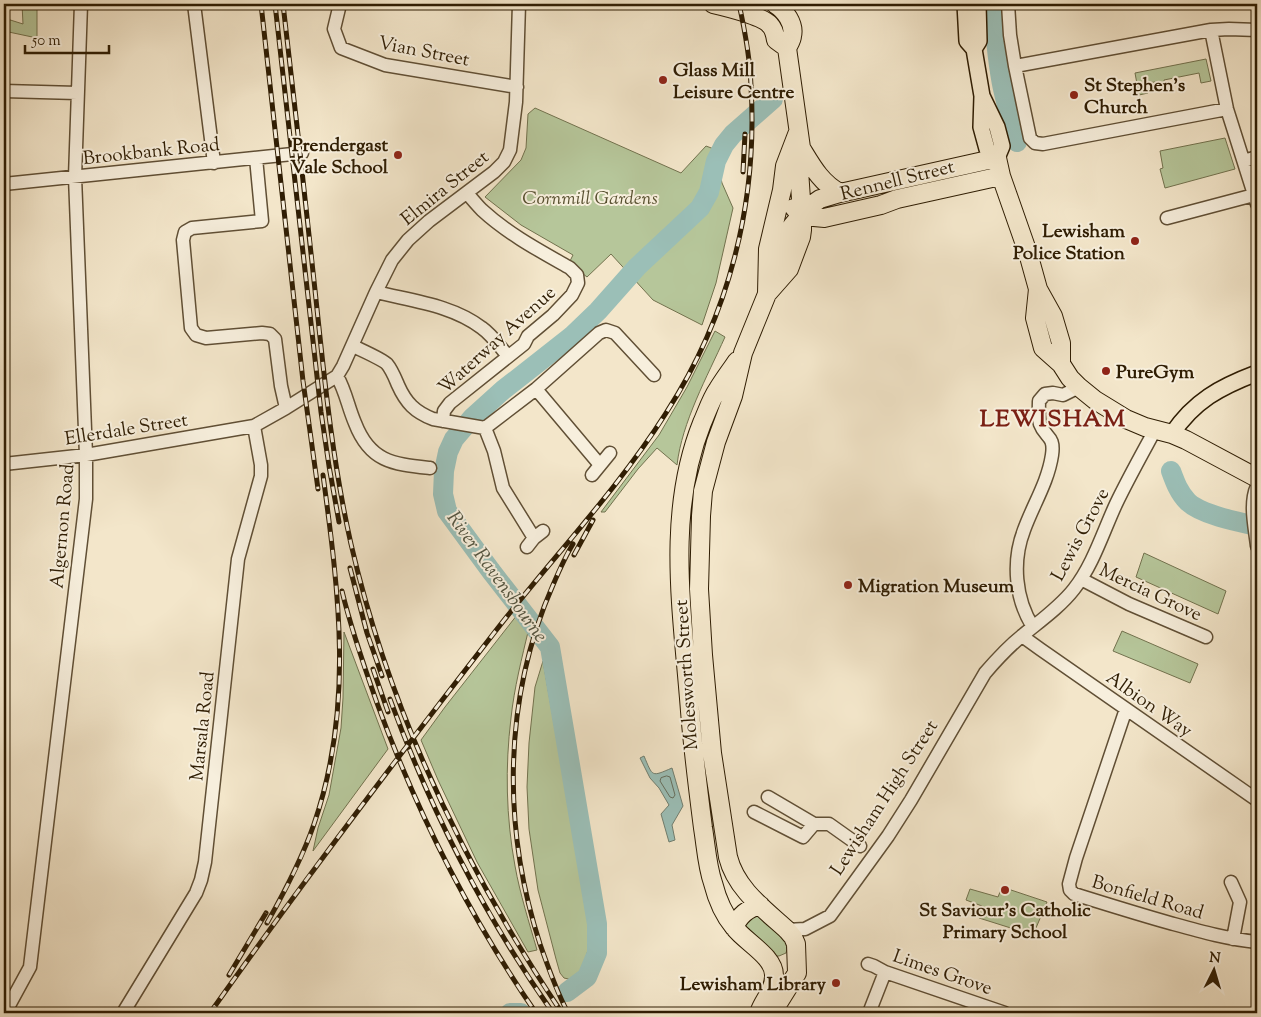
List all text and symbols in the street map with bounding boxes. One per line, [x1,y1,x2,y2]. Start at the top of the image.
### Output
scale bar [25,22,109,54]
street label: Vian Street [375,30,472,75]
text: 50 m [31,31,61,52]
place label: Glass Mill Leisure Centre [673,58,794,107]
place label: St Stephen's Church [1084,73,1186,122]
marker: Glass Mill Leisure Centre [657,74,669,86]
marker: St Stephen's Church [1068,89,1080,101]
street label: Brookbank Road [82,132,221,173]
place label: Prendergast Vale School [290,133,389,182]
street label: Elmira Street [396,145,496,233]
marker: Prendergast Vale School [392,149,404,161]
street label: Rennell Street [838,154,958,209]
park label: Cornmill Gardens [522,186,658,213]
place label: Lewisham Police Station [1013,219,1126,268]
marker: Lewisham Police Station [1129,235,1141,247]
street label: Waterway Avenue [433,280,563,401]
place label: PureGym [1116,360,1194,387]
marker: PureGym [1100,365,1112,377]
district label: LEWISHAM [980,403,1126,437]
street label: Ellerdale Street [63,407,190,454]
street label: Algernon Road [45,462,82,590]
street label: Lewis Grove [1045,484,1117,587]
water label: River Ravensbourne [438,506,554,649]
street label: Mercia Grove [1094,558,1206,629]
place label: Migration Museum [858,574,1015,601]
marker: Migration Museum [842,579,854,591]
street label: Molesworth Street [669,598,706,751]
street label: Albion Way [1100,665,1198,745]
street label: Marsala Road [184,670,223,782]
street label: Lewisham High Street [825,715,946,881]
street label: Bonfield Road [1088,870,1207,927]
marker: St Saviour's Catholic Primary School [999,884,1011,896]
place label: St Saviour's Catholic Primary School [919,898,1091,947]
street label: Limes Grove [889,944,996,1003]
north arrow [1188,944,1238,994]
text: N [1209,949,1221,969]
place label: Lewisham Library [680,972,827,999]
marker: Lewisham Library [830,977,842,989]

